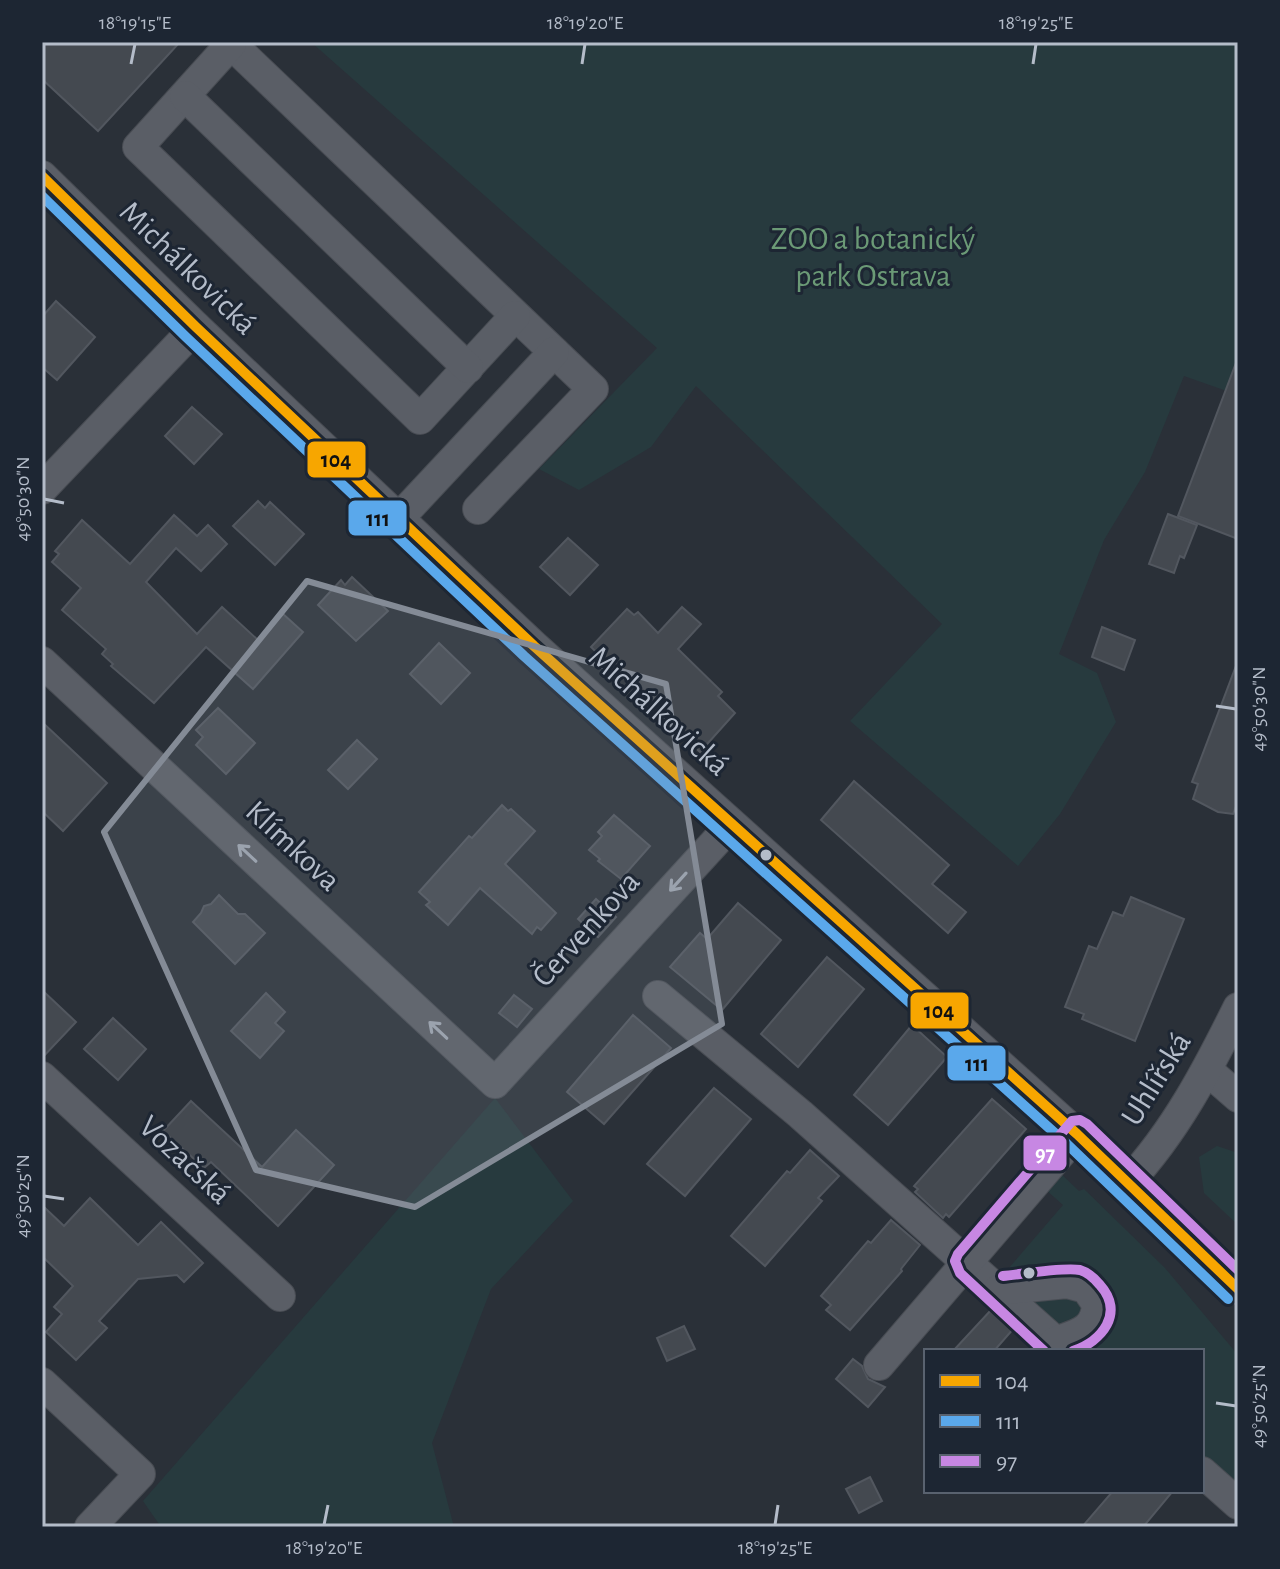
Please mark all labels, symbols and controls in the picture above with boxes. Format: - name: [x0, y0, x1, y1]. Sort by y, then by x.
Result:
- text: 18°19'15"E: [99, 13, 172, 33]
- text: 18°19'20"E: [547, 13, 624, 33]
- text: 18°19'25"E: [999, 13, 1074, 33]
- street label: Michálkovická: [113, 195, 263, 341]
- park label: ZOO a botanický park Ostrava: [771, 223, 976, 292]
- line badge: 104: [306, 440, 367, 479]
- text: 104: [321, 449, 351, 471]
- text: 49°50'30"N: [13, 456, 33, 542]
- line badge: 111: [347, 499, 408, 537]
- text: 111: [366, 508, 390, 530]
- street label: Michálkovická: [583, 640, 735, 782]
- text: 49°50'30"N: [1249, 666, 1269, 752]
- street label: Klímkova: [240, 795, 346, 897]
- one-way arrow: [238, 844, 258, 862]
- unlabelled marker: [758, 847, 774, 863]
- street label: Červenkova: [525, 864, 646, 993]
- one-way arrow: [669, 871, 687, 891]
- line badge: 104: [909, 991, 970, 1030]
- text: 104: [924, 1000, 954, 1022]
- one-way arrow: [428, 1020, 448, 1039]
- street label: Uhlířská: [1115, 1027, 1197, 1131]
- line badge: 111: [946, 1044, 1007, 1082]
- text: 111: [965, 1053, 989, 1075]
- street label: Vozačská: [133, 1110, 237, 1210]
- line badge: 97: [1022, 1134, 1068, 1172]
- text: 97: [1035, 1143, 1055, 1165]
- text: 49°50'25"N: [13, 1154, 33, 1238]
- unlabelled marker: [1021, 1265, 1037, 1281]
- legend: [924, 1349, 1204, 1493]
- text: 49°50'25"N: [1249, 1364, 1269, 1448]
- text: 104: [996, 1370, 1028, 1394]
- text: 111: [996, 1410, 1021, 1434]
- text: 97: [996, 1450, 1017, 1474]
- text: 18°19'20"E: [286, 1538, 363, 1558]
- text: 18°19'25"E: [738, 1538, 813, 1558]

